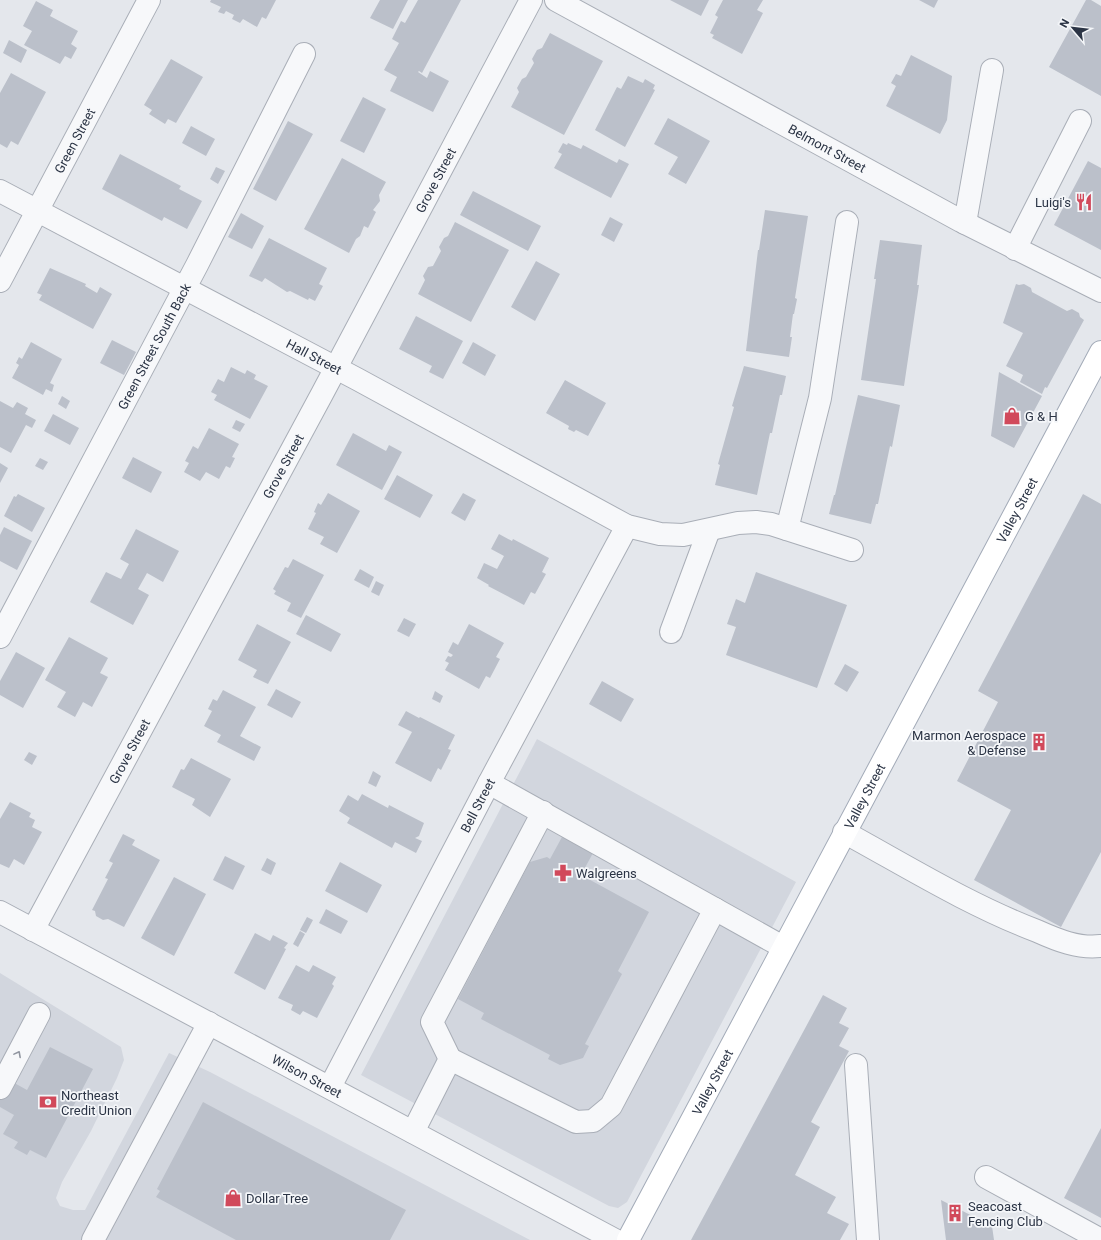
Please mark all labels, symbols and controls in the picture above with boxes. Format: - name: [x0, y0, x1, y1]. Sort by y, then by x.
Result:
- north arrow: [1053, 8, 1093, 48]
- text: N: [1057, 17, 1072, 30]
- street label: Green Street: [51, 105, 98, 176]
- street label: Belmont Street: [786, 121, 869, 175]
- street label: Grove Street: [412, 145, 459, 215]
- restaurant icon: Luigi's: [1074, 192, 1094, 212]
- place label: Luigi's: [1035, 195, 1071, 210]
- street label: Green Street South Back: [114, 280, 194, 412]
- street label: Hall Street: [284, 336, 344, 377]
- shop icon: G & H: [1002, 406, 1022, 426]
- place label: G & H: [1025, 409, 1058, 424]
- street label: Grove Street: [260, 431, 307, 501]
- street label: Valley Street: [993, 475, 1040, 545]
- street label: Grove Street: [106, 716, 153, 786]
- place label: Marmon Aerospace & Defense: [912, 728, 1026, 758]
- building icon: Marmon Aerospace & Defense: [1029, 732, 1049, 752]
- street label: Valley Street: [841, 761, 888, 831]
- street label: Bell Street: [457, 776, 498, 835]
- pharmacy icon: Walgreens: [553, 863, 573, 883]
- place label: Walgreens: [576, 866, 637, 881]
- street label: Valley Street: [689, 1047, 736, 1117]
- one-way arrow: [14, 1050, 21, 1058]
- street label: Wilson Street: [270, 1051, 344, 1100]
- place label: Northeast Credit Union: [61, 1088, 132, 1118]
- bank icon: Northeast Credit Union: [38, 1092, 58, 1112]
- shop icon: Dollar Tree: [223, 1188, 243, 1208]
- place label: Dollar Tree: [246, 1191, 308, 1206]
- place label: Seacoast Fencing Club: [968, 1199, 1043, 1229]
- building icon: Seacoast Fencing Club: [945, 1203, 965, 1223]

